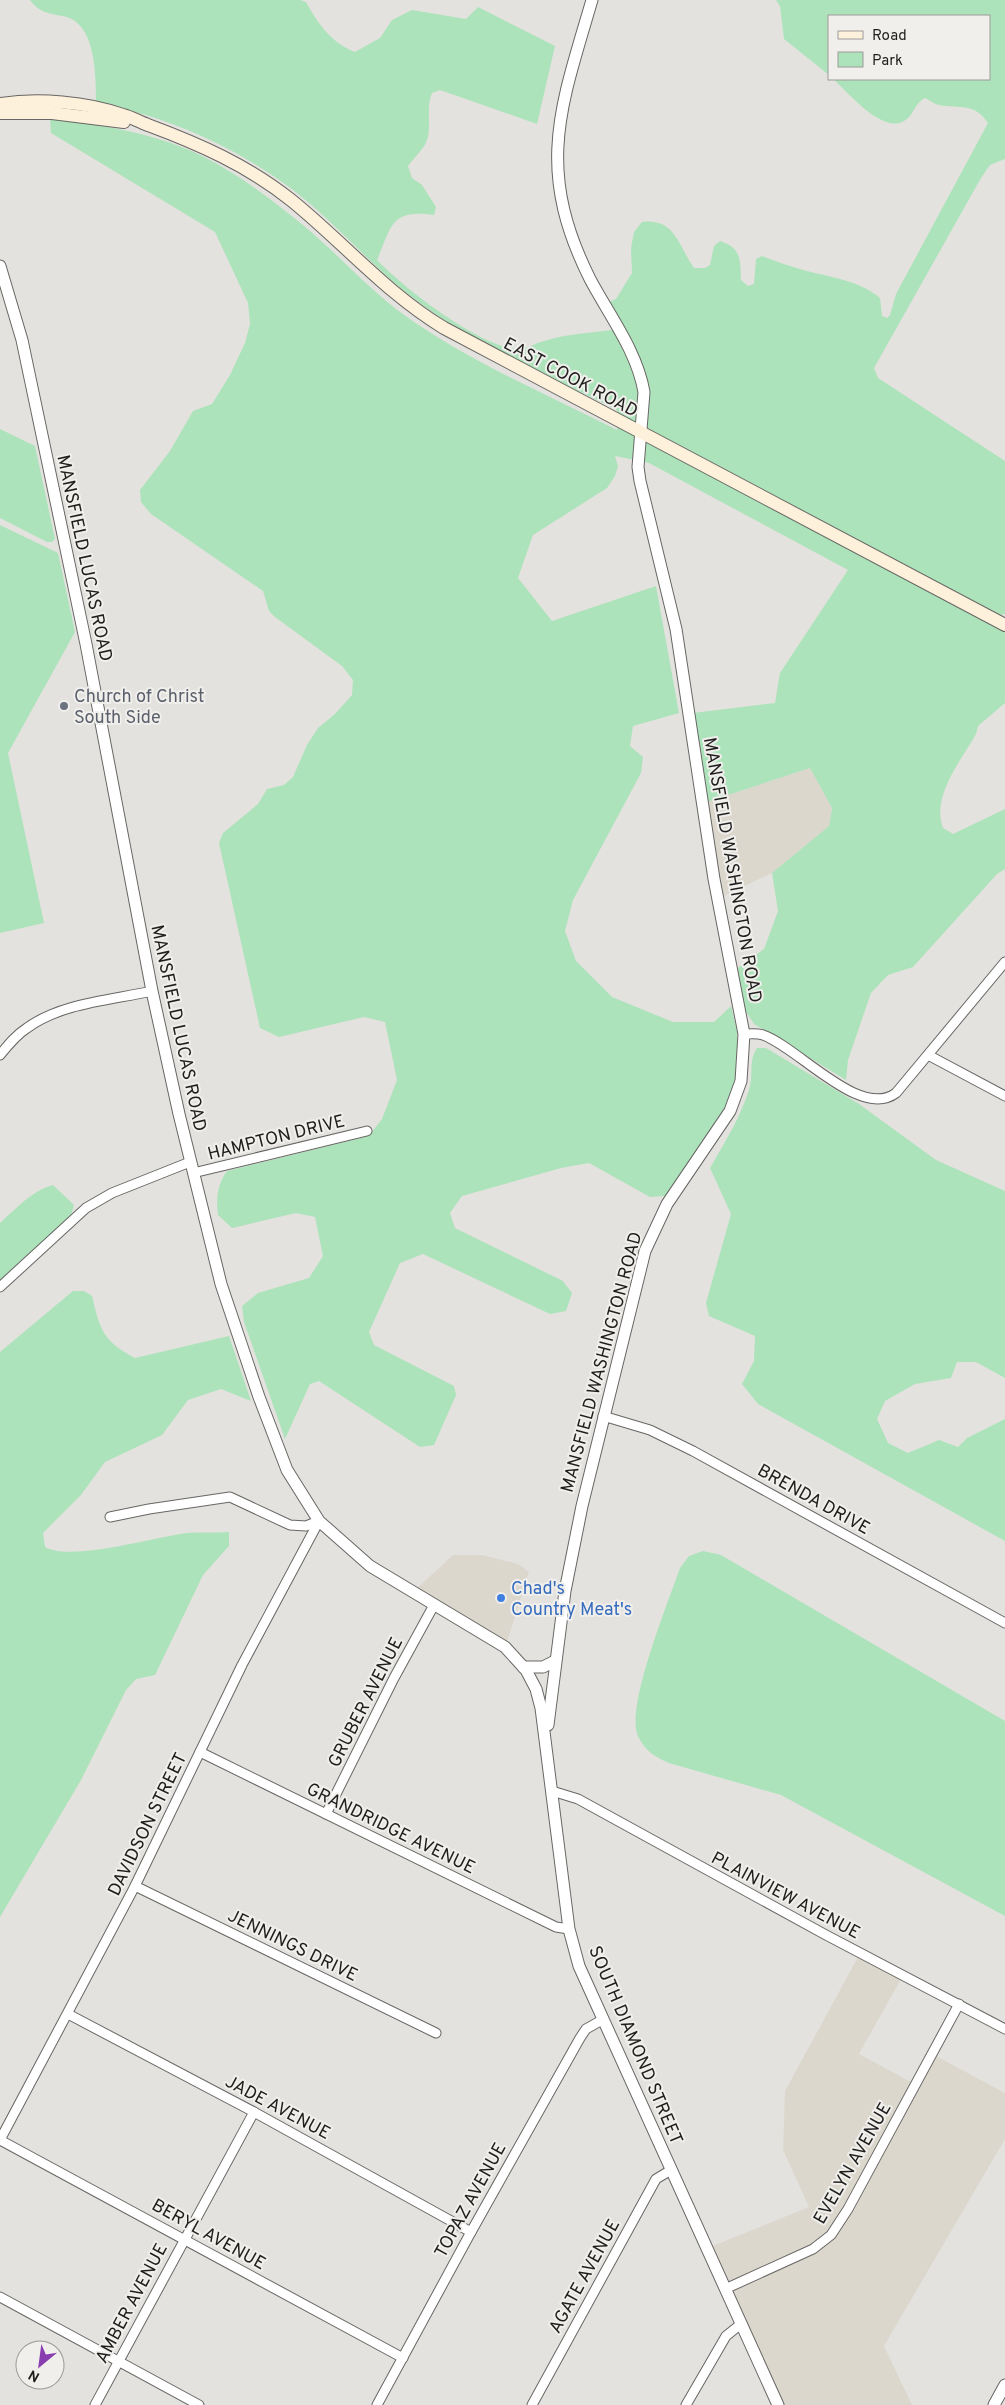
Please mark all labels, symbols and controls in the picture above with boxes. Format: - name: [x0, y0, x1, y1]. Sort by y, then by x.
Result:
- legend: [828, 15, 990, 80]
- text: Road: [872, 27, 907, 46]
- text: Park: [872, 52, 903, 71]
- street label: EAST COOK ROAD: [499, 333, 642, 424]
- street label: MANSFIELD LUCAS ROAD: [50, 453, 117, 664]
- place label: Church of Christ South Side: [74, 686, 205, 730]
- marker: Church of Christ South Side: [58, 700, 70, 712]
- street label: MANSFIELD WASHINGTON ROAD: [697, 736, 766, 1005]
- street label: MANSFIELD LUCAS ROAD: [144, 923, 211, 1134]
- street label: HAMPTON DRIVE: [205, 1110, 347, 1167]
- street label: MANSFIELD WASHINGTON ROAD: [557, 1229, 648, 1495]
- street label: BRENDA DRIVE: [753, 1460, 874, 1541]
- place label: Chad's Country Meat's: [511, 1578, 632, 1622]
- marker: Chad's Country Meat's: [495, 1592, 507, 1604]
- street label: GRUBER AVENUE: [324, 1634, 409, 1772]
- street label: DAVIDSON STREET: [104, 1749, 193, 1900]
- street label: GRANDRIDGE AVENUE: [302, 1778, 479, 1880]
- street label: PLAINVIEW AVENUE: [707, 1847, 864, 1945]
- street label: JENNINGS DRIVE: [223, 1905, 361, 1988]
- street label: SOUTH DIAMOND STREET: [582, 1943, 687, 2148]
- street label: JADE AVENUE: [221, 2071, 334, 2146]
- street label: EVELYN AVENUE: [809, 2099, 898, 2229]
- street label: TOPAZ AVENUE: [430, 2139, 512, 2262]
- street label: BERYL AVENUE: [147, 2194, 269, 2276]
- street label: AGATE AVENUE: [544, 2216, 626, 2338]
- street label: AMBER AVENUE: [91, 2240, 174, 2368]
- north arrow: [15, 2340, 65, 2390]
- text: N: [26, 2365, 43, 2385]

